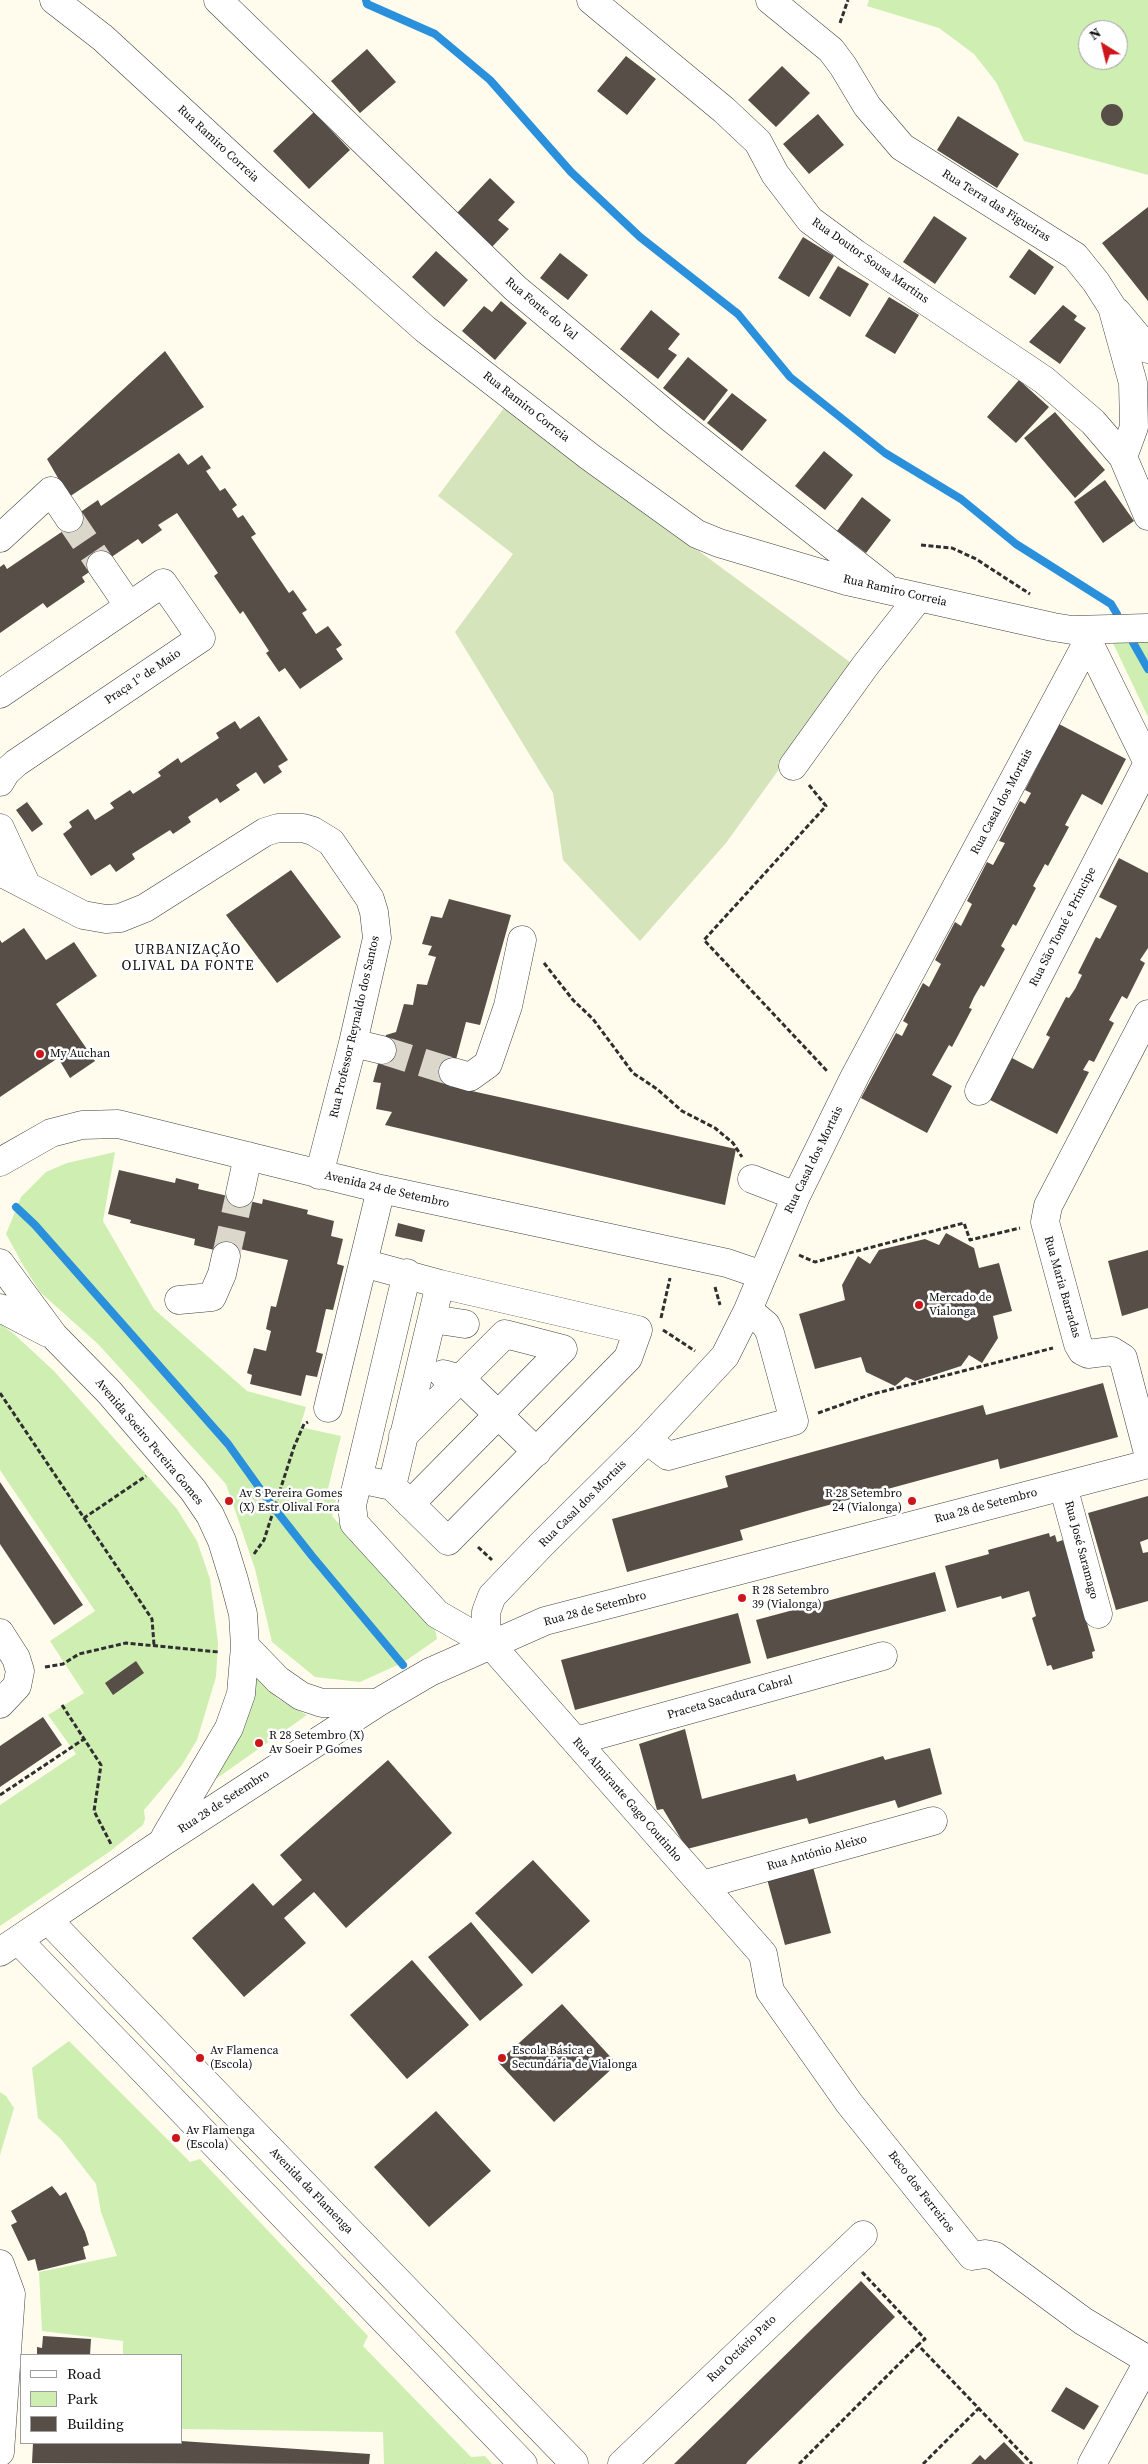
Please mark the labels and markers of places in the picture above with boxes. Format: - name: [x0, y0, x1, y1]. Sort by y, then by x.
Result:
- place label: My Auchan: [50, 1047, 110, 1061]
- marker: My Auchan: [34, 1048, 46, 1060]
- place label: Mercado de Vialonga: [929, 1291, 992, 1319]
- marker: Mercado de Vialonga: [913, 1299, 925, 1311]
- place label: Av S Pereira Gomes (X) Estr Olival Fora: [239, 1487, 342, 1515]
- place label: R 28 Setembro 24 (Vialonga): [825, 1487, 902, 1515]
- marker: Av S Pereira Gomes (X) Estr Olival Fora: [223, 1495, 235, 1507]
- marker: R 28 Setembro 24 (Vialonga): [906, 1495, 918, 1507]
- place label: R 28 Setembro 39 (Vialonga): [752, 1584, 829, 1612]
- marker: R 28 Setembro 39 (Vialonga): [736, 1592, 748, 1604]
- place label: R 28 Setembro (X) Av Soeir P Gomes: [269, 1729, 365, 1757]
- marker: R 28 Setembro (X) Av Soeir P Gomes: [253, 1737, 265, 1749]
- place label: Av Flamenca (Escola): [210, 2044, 279, 2072]
- place label: Escola Básica e Secundária de Vialonga: [512, 2044, 637, 2072]
- marker: Av Flamenca (Escola): [194, 2052, 206, 2064]
- marker: Escola Básica e Secundária de Vialonga: [496, 2052, 508, 2064]
- place label: Av Flamenga (Escola): [186, 2124, 255, 2152]
- marker: Av Flamenga (Escola): [170, 2132, 182, 2144]

